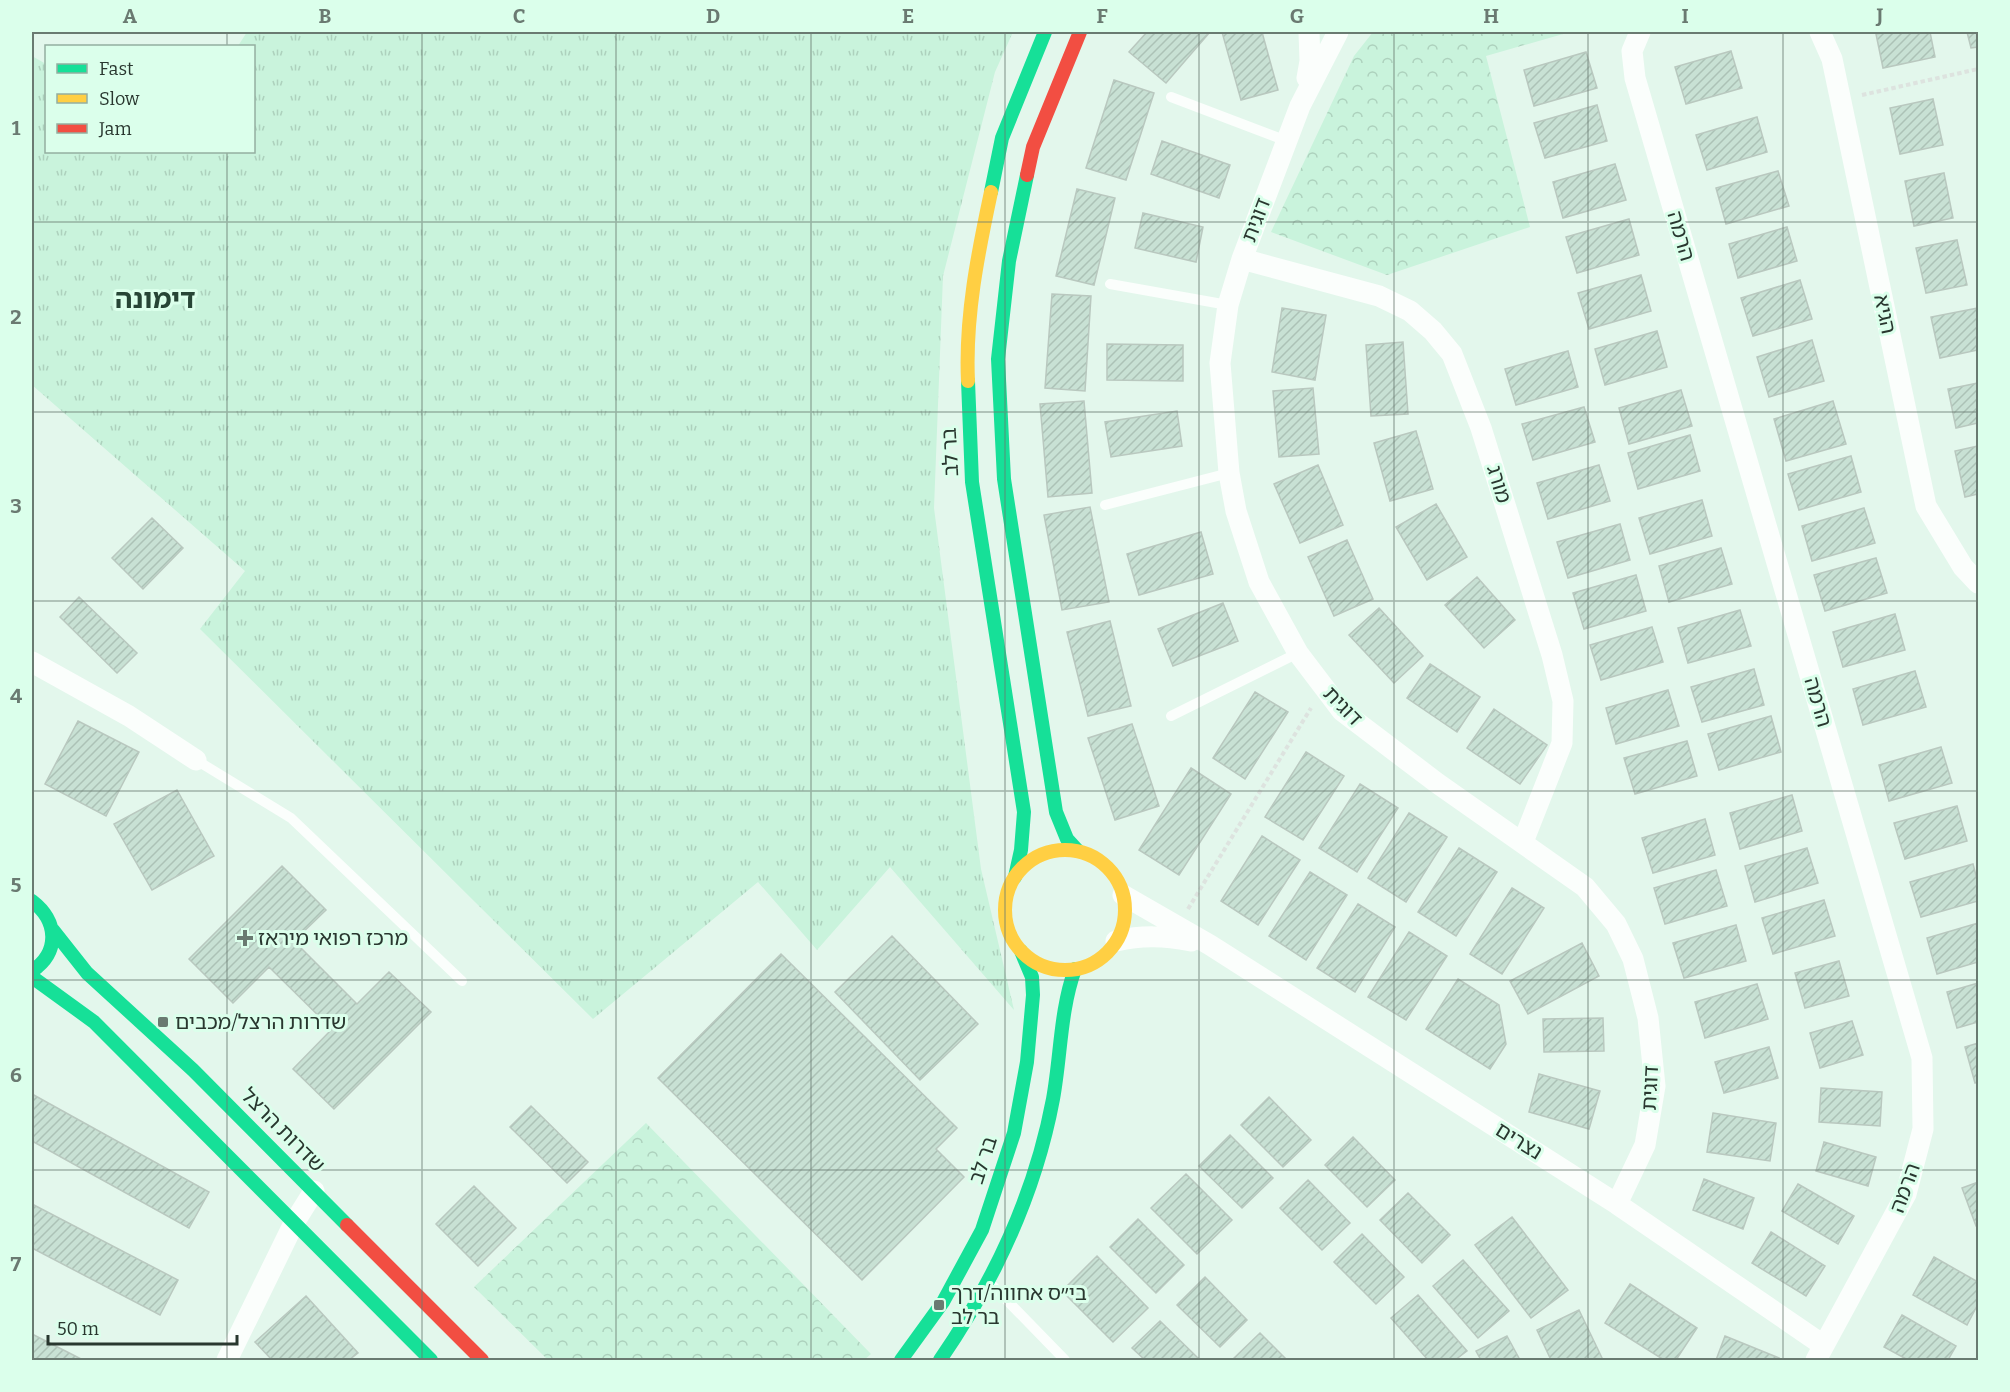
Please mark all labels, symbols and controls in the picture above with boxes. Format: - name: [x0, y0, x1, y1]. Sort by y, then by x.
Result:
- text: A: [123, 4, 138, 28]
- text: B: [319, 4, 332, 28]
- text: C: [513, 4, 525, 28]
- text: D: [706, 4, 720, 28]
- text: E: [902, 4, 914, 28]
- text: F: [1096, 4, 1108, 28]
- text: G: [1290, 4, 1304, 28]
- text: H: [1483, 4, 1499, 28]
- text: I: [1681, 4, 1689, 28]
- text: J: [1876, 4, 1884, 28]
- legend: [45, 45, 255, 153]
- text: Fast: [99, 58, 134, 80]
- text: Slow: [99, 88, 140, 110]
- text: 1: [12, 116, 21, 140]
- text: Jam: [98, 118, 132, 140]
- street label: דוגית: [1236, 194, 1276, 246]
- street label: הרמה: [1661, 208, 1701, 264]
- district label: דימונה: [115, 283, 195, 315]
- street label: הגיא: [1868, 292, 1902, 336]
- text: 2: [10, 305, 22, 329]
- street label: בר לב: [936, 427, 964, 477]
- street label: מורג: [1481, 462, 1517, 506]
- text: 3: [10, 494, 22, 518]
- street label: הרמה: [1798, 674, 1838, 730]
- street label: דוגית: [1318, 681, 1368, 731]
- text: 4: [10, 684, 22, 708]
- text: 5: [11, 873, 22, 897]
- place label: מרכז רפואי מיראז: [258, 925, 408, 951]
- marker: מרכז רפואי מיראז: [236, 929, 254, 947]
- place label: שדרות הרצל/מכבים: [175, 1009, 346, 1035]
- marker: שדרות הרצל/מכבים: [156, 1015, 170, 1029]
- text: 6: [10, 1063, 22, 1087]
- street label: דוגית: [1636, 1065, 1664, 1111]
- street label: שדרות הרצל: [235, 1082, 331, 1178]
- street label: נצרים: [1491, 1117, 1547, 1165]
- street label: בר לב: [963, 1133, 1003, 1187]
- street label: הרמה: [1884, 1160, 1926, 1216]
- text: 7: [11, 1252, 22, 1276]
- place label: בי״ס אחווה/דרך בר לב: [951, 1280, 1087, 1330]
- marker: בי״ס אחווה/דרך בר לב: [932, 1298, 946, 1312]
- scale bar: [48, 1308, 237, 1346]
- text: 50 m: [57, 1318, 99, 1340]

